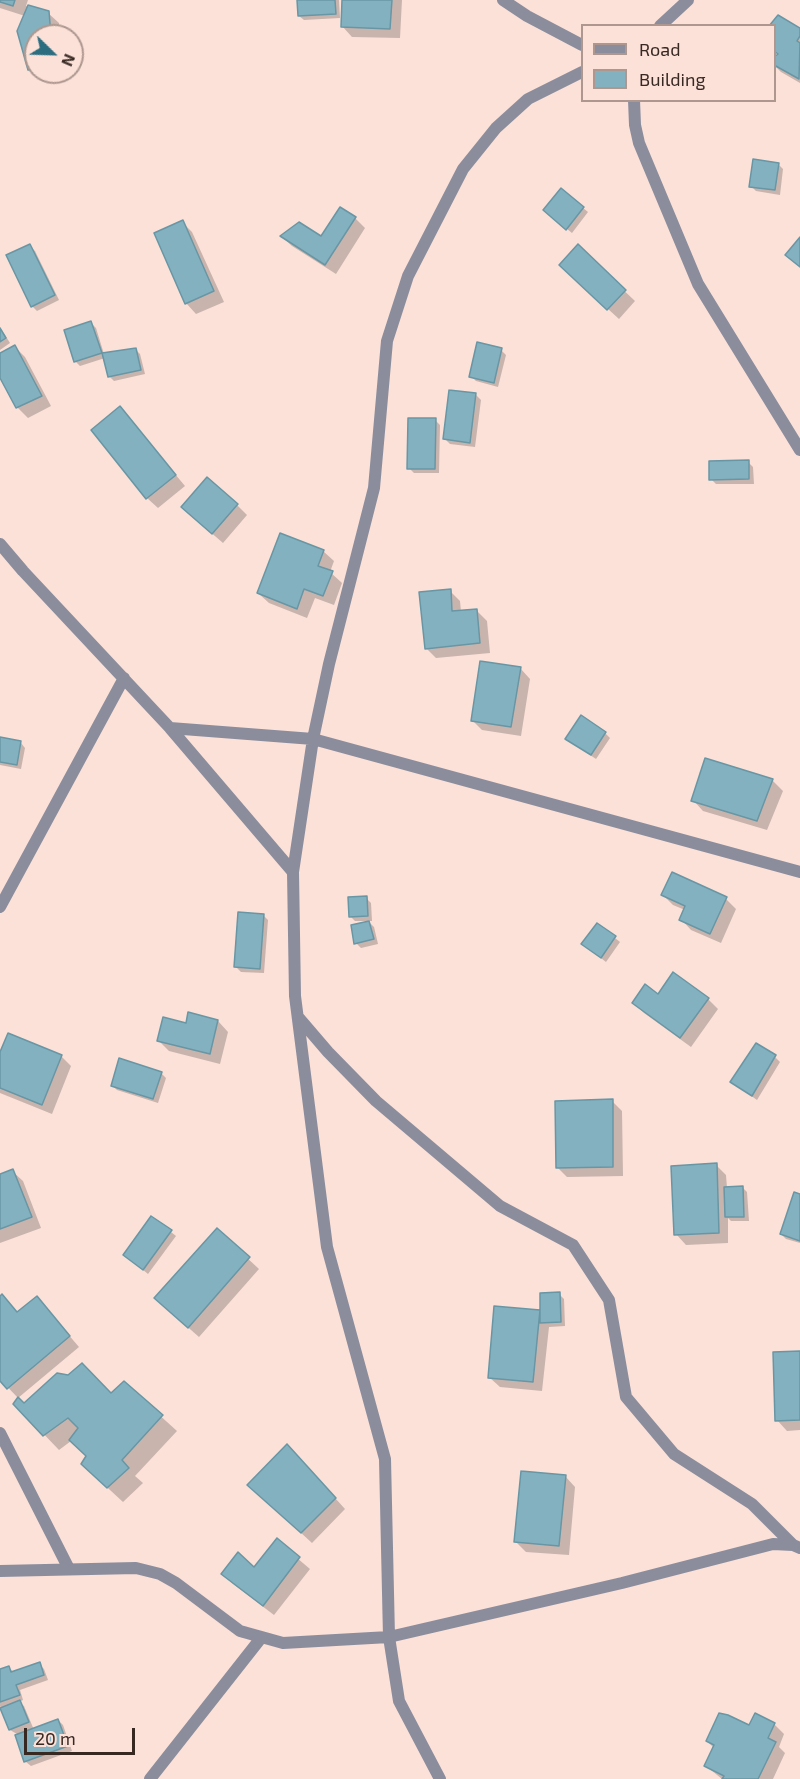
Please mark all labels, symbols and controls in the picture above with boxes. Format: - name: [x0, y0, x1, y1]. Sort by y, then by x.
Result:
- north arrow: [24, 24, 84, 84]
- legend: [581, 24, 776, 102]
- text: Road: [639, 38, 680, 60]
- text: N: [58, 51, 80, 69]
- text: Building: [639, 68, 706, 90]
- scale bar: [27, 1716, 138, 1754]
- text: 20 m: [35, 1727, 76, 1749]

